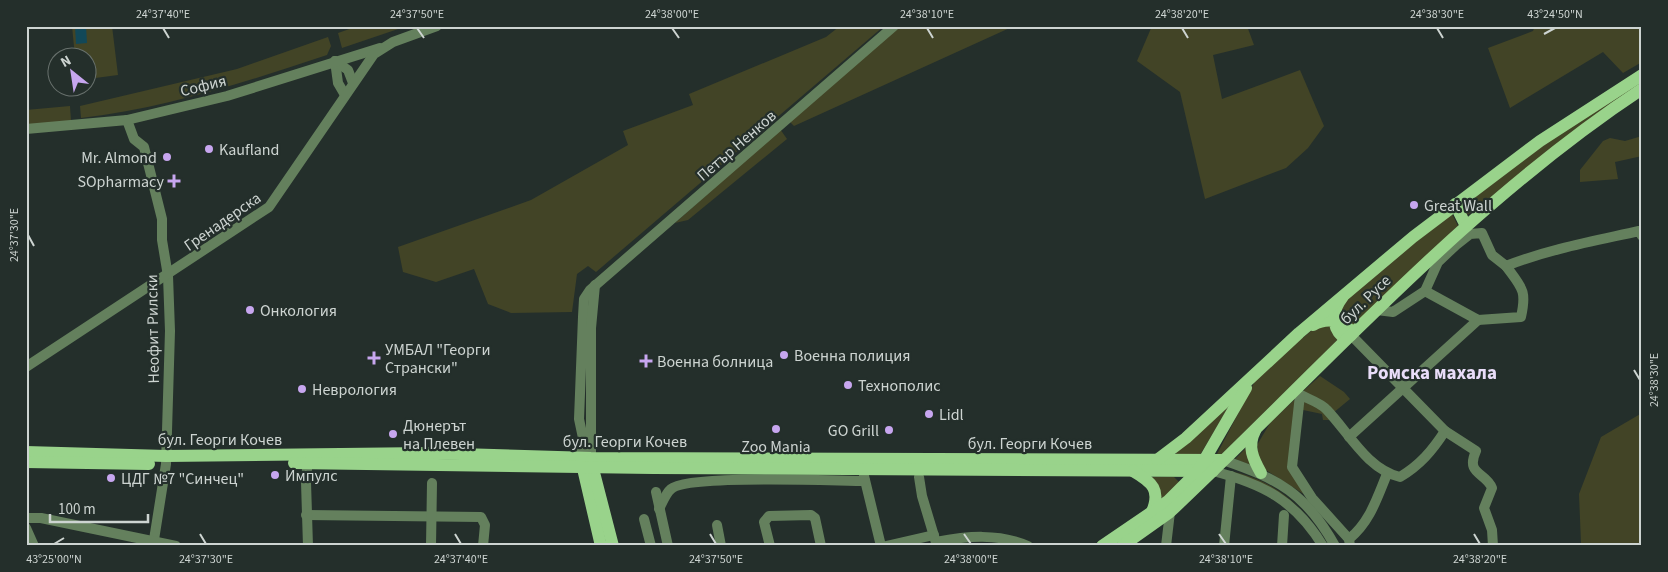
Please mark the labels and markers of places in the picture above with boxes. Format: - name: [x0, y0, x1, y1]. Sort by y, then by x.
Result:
- place label: Kaufland: [219, 139, 279, 161]
- marker: Kaufland: [203, 143, 215, 155]
- place label: Mr. Almond: [81, 147, 157, 169]
- marker: Mr. Almond: [161, 151, 173, 163]
- place label: SOpharmacy: [77, 171, 165, 193]
- marker: SOpharmacy: [168, 175, 180, 187]
- place label: Great Wall: [1424, 195, 1492, 217]
- marker: Great Wall: [1408, 199, 1420, 211]
- place label: Онкология: [260, 300, 337, 322]
- marker: Онкология: [244, 304, 256, 316]
- place label: УМБАЛ "Георги Странски": [385, 339, 490, 379]
- place label: Военна полиция: [794, 345, 911, 367]
- marker: Военна полиция: [778, 349, 790, 361]
- marker: УМБАЛ "Георги Странски": [367, 351, 381, 365]
- place label: Военна болница: [657, 351, 773, 373]
- marker: Военна болница: [639, 354, 653, 368]
- place label: Технополис: [858, 375, 941, 397]
- place label: Неврология: [312, 379, 397, 401]
- marker: Технополис: [842, 379, 854, 391]
- marker: Неврология: [296, 383, 308, 395]
- place label: Lidl: [939, 404, 964, 426]
- marker: Lidl: [923, 408, 935, 420]
- place label: Дюнерът на Плевен: [403, 415, 475, 455]
- place label: GO Grill: [828, 420, 879, 442]
- marker: Zoo Mania: [770, 423, 782, 435]
- marker: GO Grill: [883, 424, 895, 436]
- marker: Дюнерът на Плевен: [387, 428, 399, 440]
- place label: Zoo Mania: [741, 436, 811, 458]
- place label: Импулс: [285, 465, 338, 487]
- place label: ЦДГ №7 "Синчец": [121, 468, 244, 490]
- marker: Импулс: [269, 469, 281, 481]
- marker: ЦДГ №7 "Синчец": [105, 472, 117, 484]

